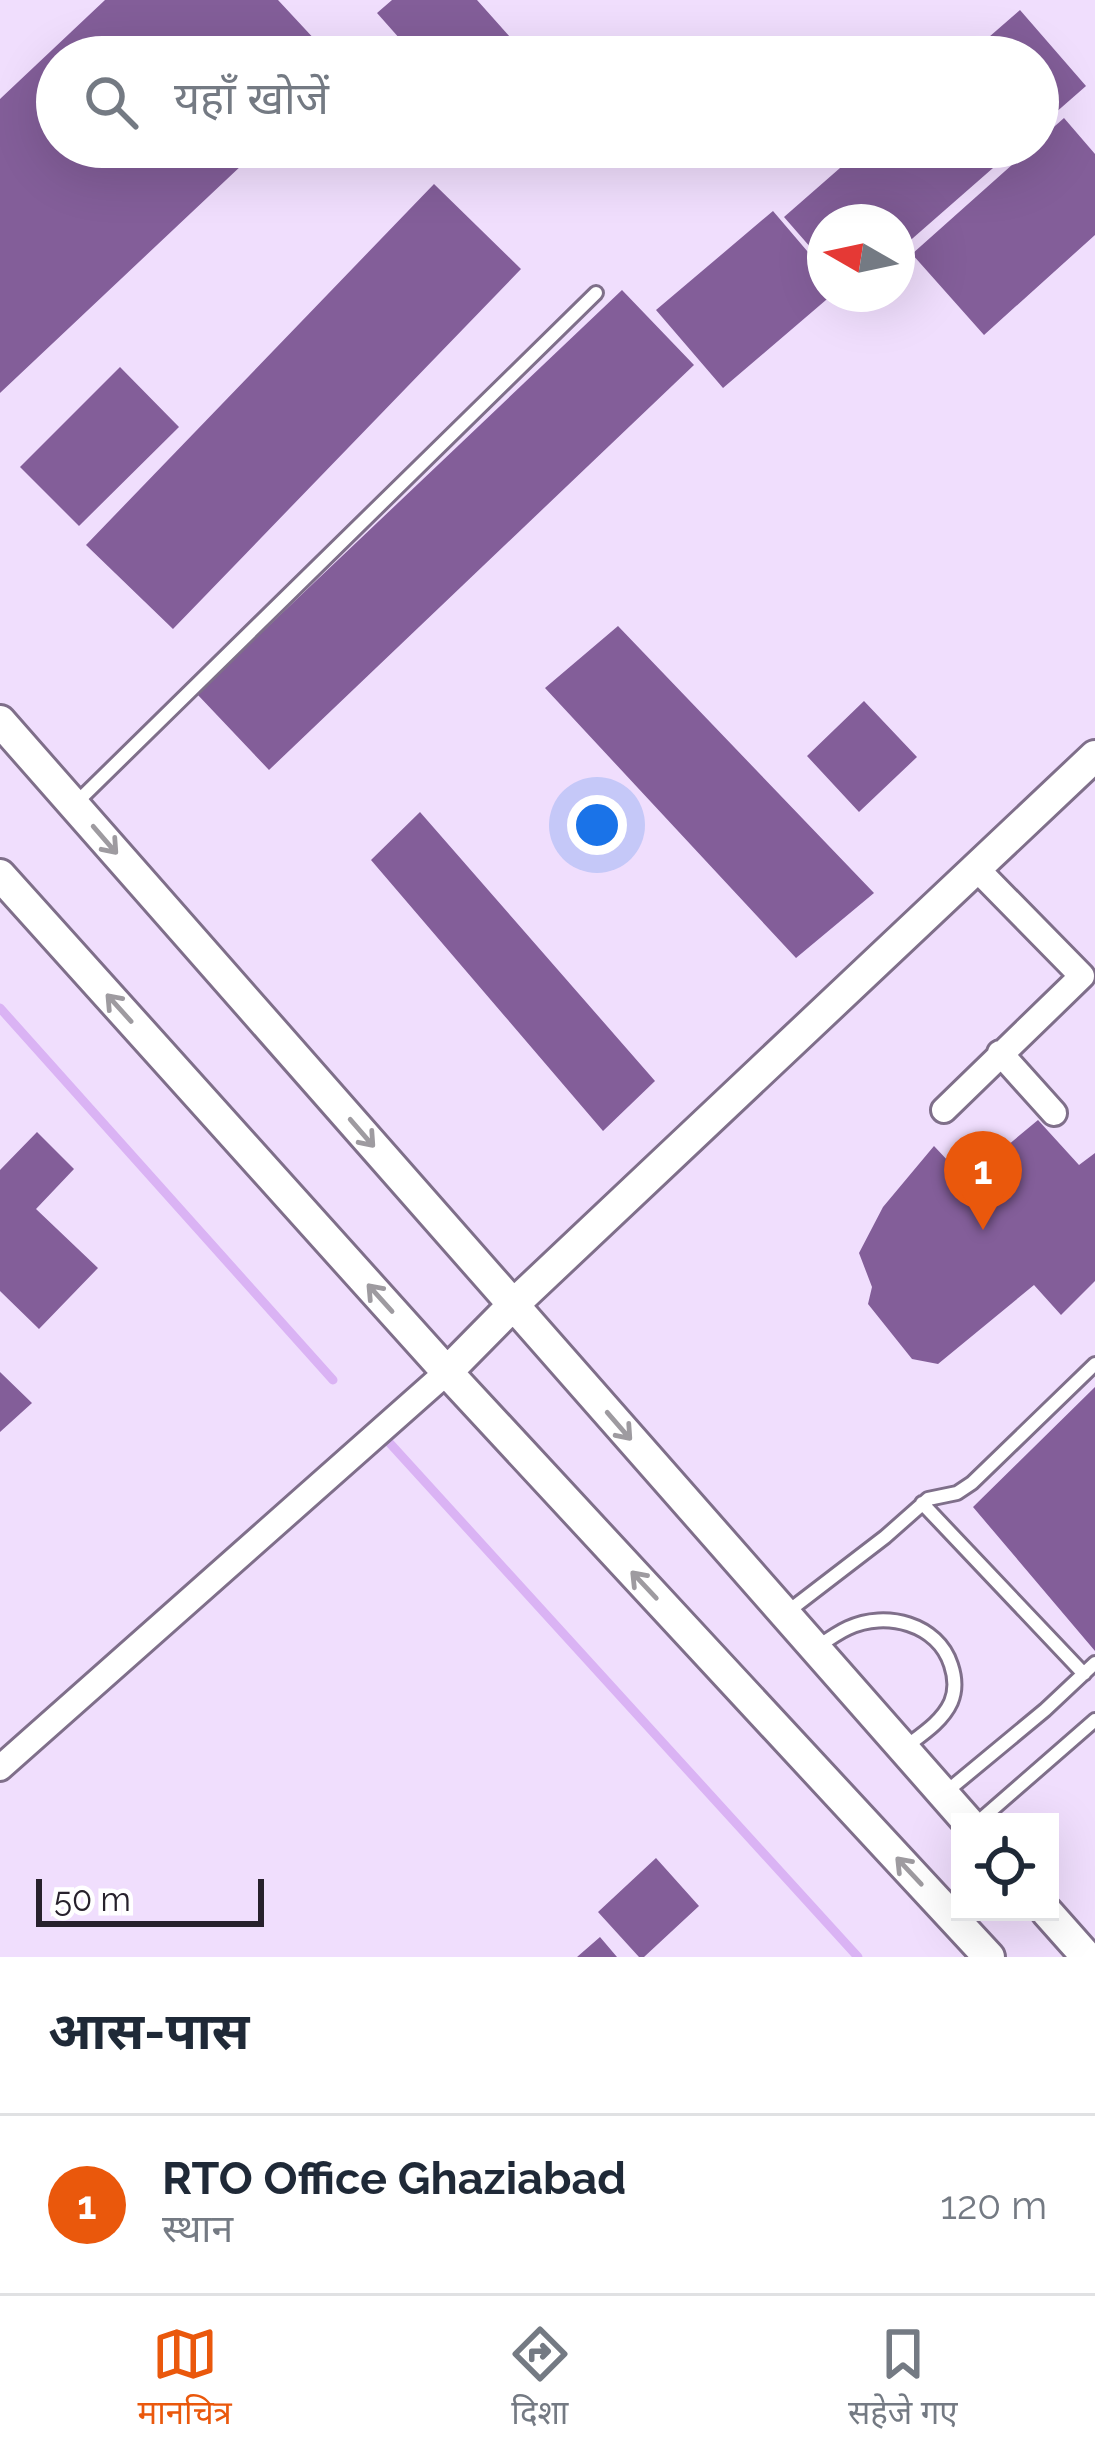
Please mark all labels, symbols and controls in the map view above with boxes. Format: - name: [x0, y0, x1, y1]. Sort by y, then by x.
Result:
- search box: [36, 36, 1059, 168]
- icon: search: [78, 69, 144, 135]
- text: यहाँ खोजें: [174, 72, 329, 125]
- north arrow: [807, 204, 915, 312]
- your location: [567, 795, 627, 855]
- one-way arrow: [91, 824, 118, 855]
- one-way arrow: [106, 993, 134, 1023]
- one-way arrow: [348, 1118, 375, 1148]
- pin: 1: [944, 1131, 1022, 1230]
- one-way arrow: [367, 1283, 394, 1313]
- one-way arrow: [605, 1411, 632, 1441]
- one-way arrow: [630, 1571, 659, 1601]
- map controls: [951, 1813, 1059, 1921]
- button: locate: [951, 1813, 1059, 1921]
- one-way arrow: [896, 1857, 923, 1887]
- scale bar: [36, 1873, 264, 1926]
- text: 50 m: [54, 1880, 131, 1919]
- text: आस-पास: [48, 2001, 249, 2061]
- text: RTO Office Ghaziabad: [162, 2152, 626, 2205]
- text: 1: [77, 2182, 97, 2228]
- text: 120 m: [940, 2182, 1047, 2228]
- text: स्थान: [162, 2205, 233, 2251]
- tab: मानचित्र: [138, 2321, 232, 2437]
- tab: दिशा: [507, 2321, 573, 2437]
- tab: सहेजे गए: [848, 2321, 957, 2437]

